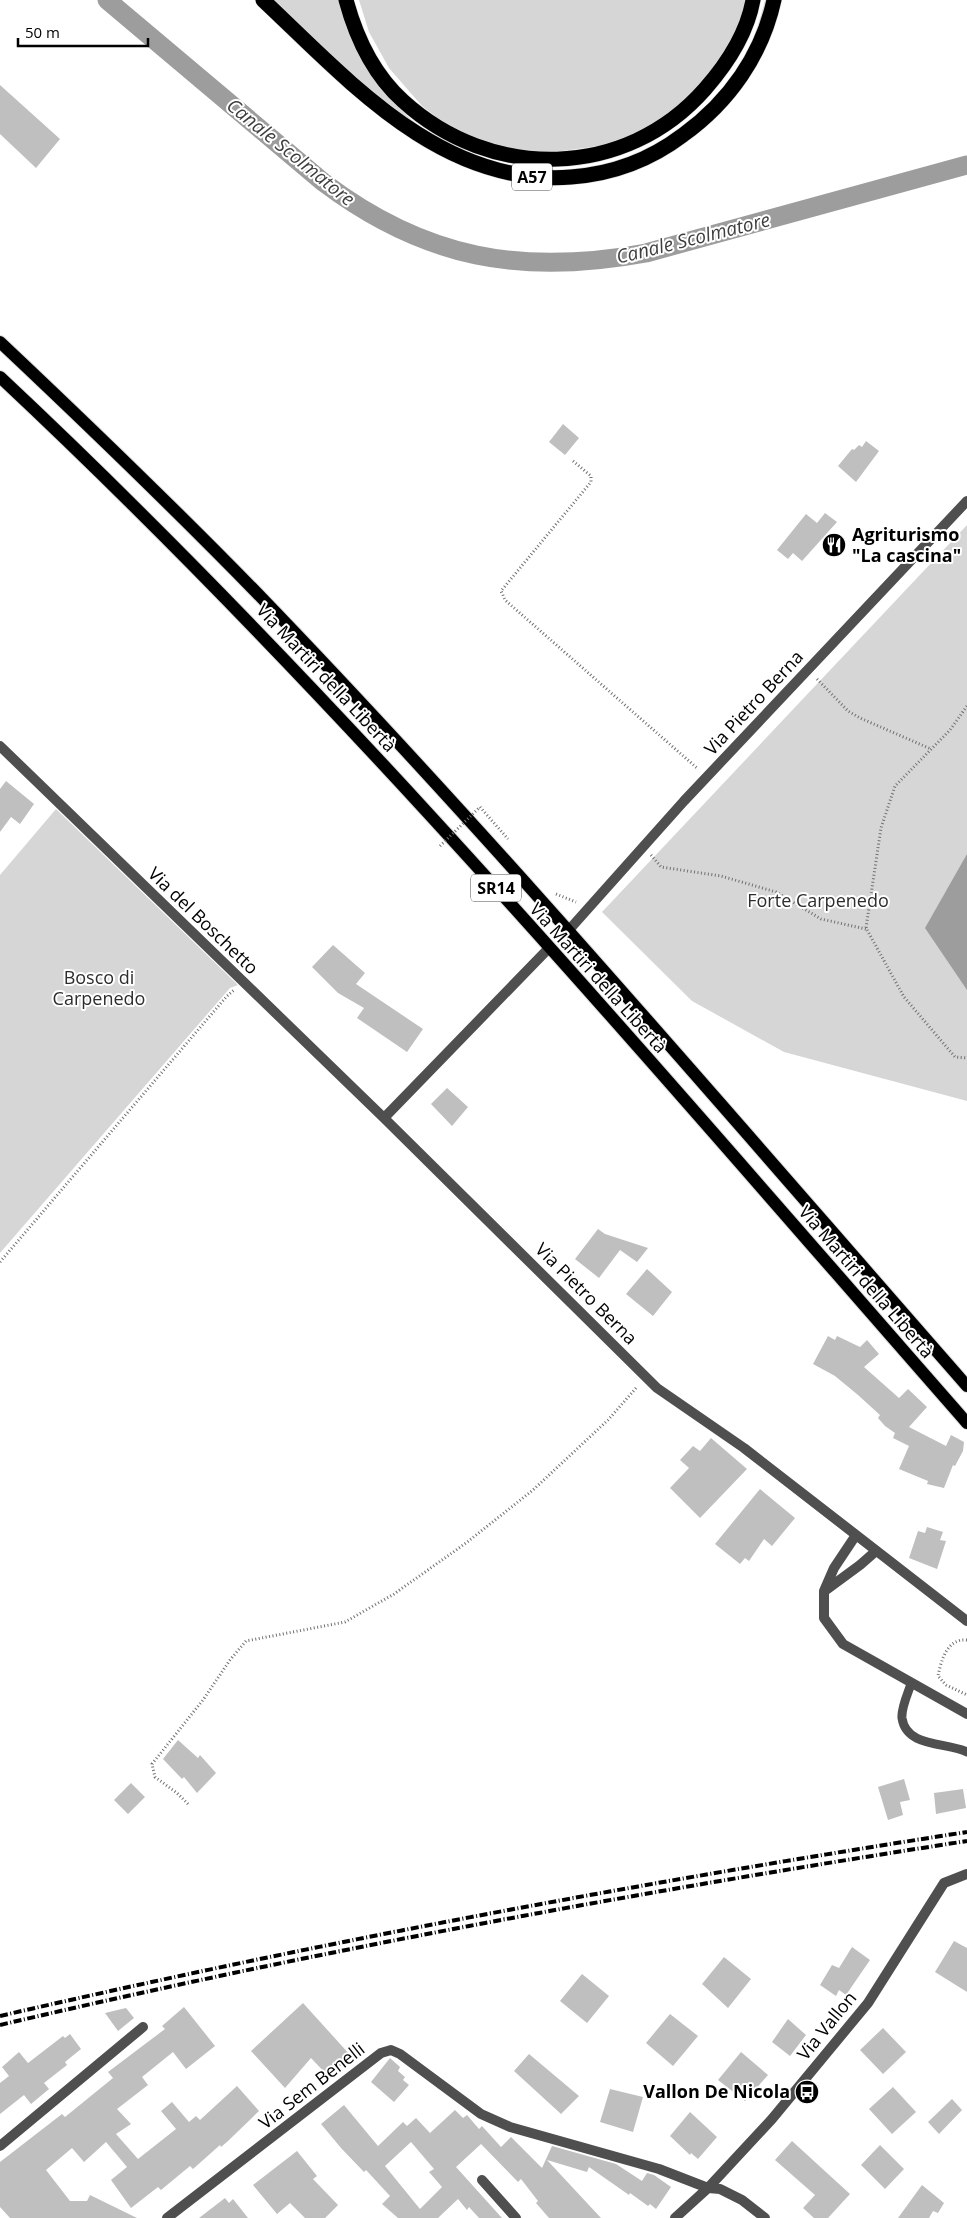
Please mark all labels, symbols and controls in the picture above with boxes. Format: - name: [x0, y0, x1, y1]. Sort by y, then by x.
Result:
- scale bar: [18, 15, 148, 47]
- text: 50 m: [25, 22, 60, 42]
- water label: Canale Scolmatore: [222, 92, 360, 212]
- road number: A57: [512, 163, 552, 190]
- water label: Canale Scolmatore: [613, 206, 773, 270]
- place label: Agriturismo "La cascina": [852, 522, 961, 567]
- restaurant icon: Agriturismo "La cascina": [821, 532, 847, 558]
- street label: Via Martiri della Libertà: [252, 598, 402, 757]
- street label: Via Pietro Berna: [699, 645, 808, 760]
- street label: Via del Boschetto: [143, 861, 264, 979]
- road number: SR14: [471, 874, 521, 901]
- park label: Forte Carpenedo: [747, 888, 889, 912]
- street label: Via Martiri della Libertà: [525, 897, 673, 1058]
- park label: Bosco di Carpenedo: [53, 965, 145, 1010]
- street label: Via Martiri della Libertà: [794, 1200, 940, 1363]
- street label: Via Pietro Berna: [531, 1237, 643, 1349]
- street label: Via Vallon: [791, 1986, 861, 2065]
- street label: Via Sem Benelli: [254, 2036, 369, 2134]
- place label: Vallon De Nicola: [643, 2079, 790, 2103]
- bus stop icon: Vallon De Nicola: [794, 2079, 820, 2105]

